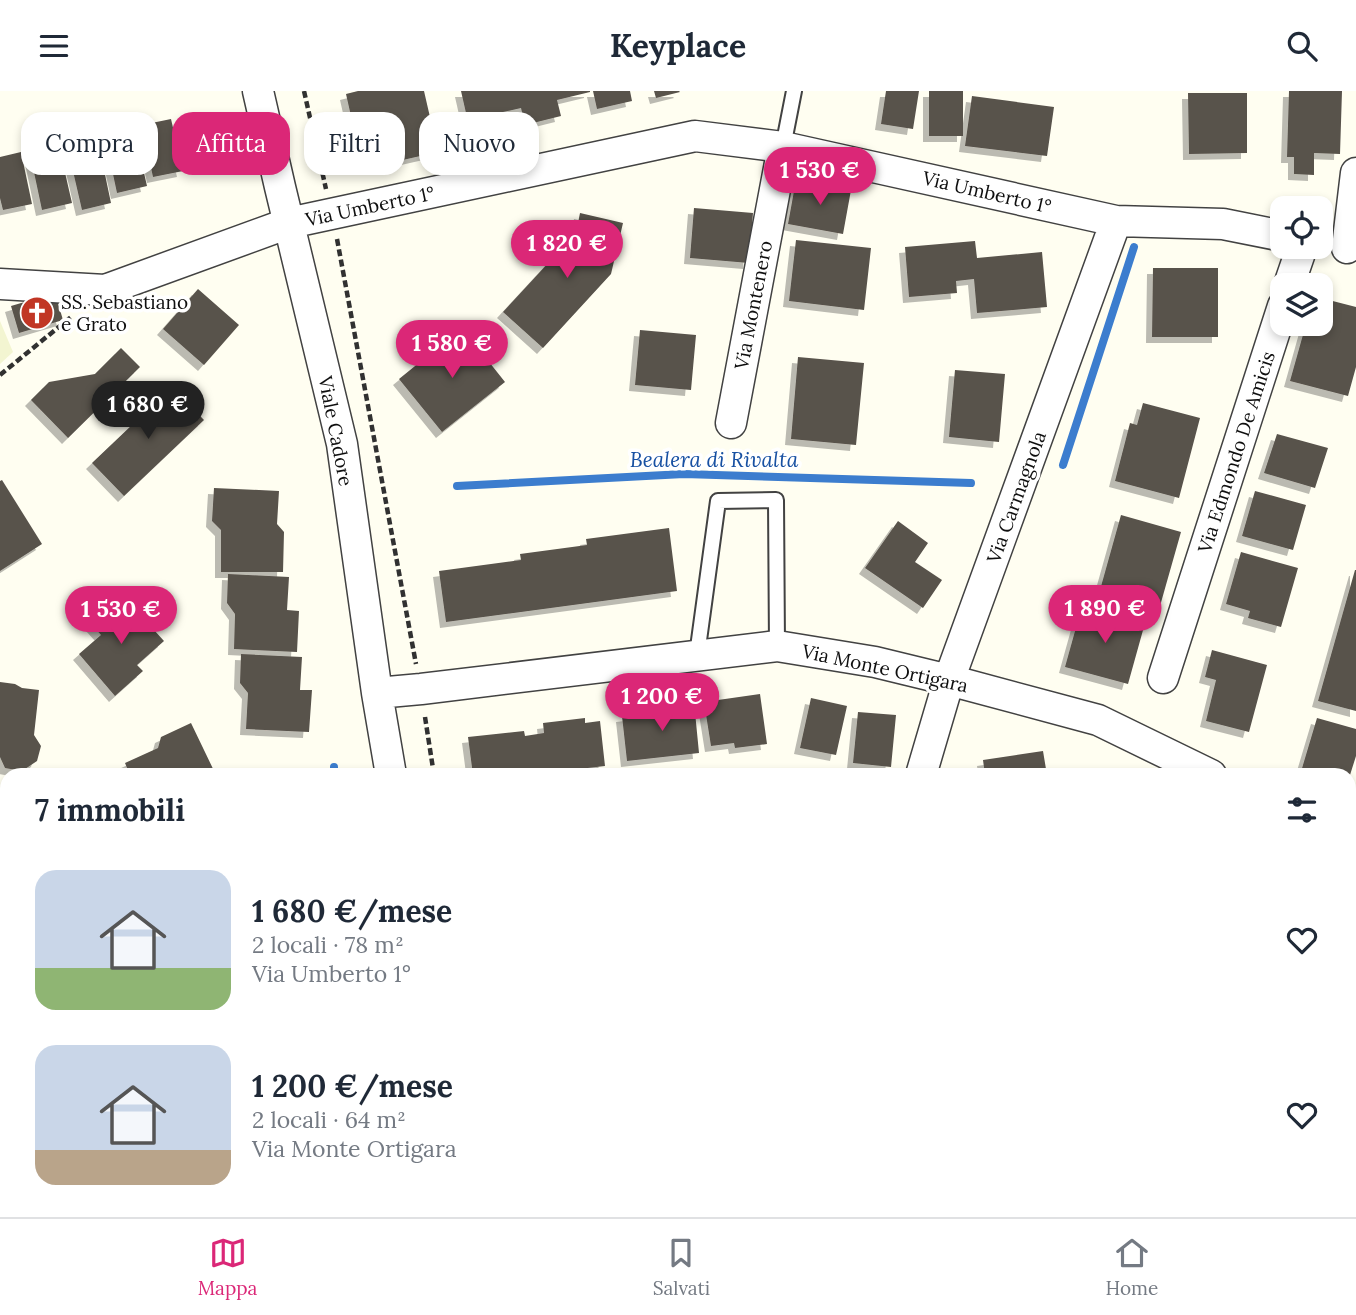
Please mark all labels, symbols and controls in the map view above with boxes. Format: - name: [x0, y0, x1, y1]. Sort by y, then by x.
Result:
- text: Keyplace: [610, 25, 746, 66]
- icon: menu: [35, 27, 73, 65]
- icon: search: [1283, 27, 1321, 65]
- chip: Compra: [21, 112, 158, 175]
- chip: Affitta: [172, 112, 290, 175]
- chip: Filtri: [304, 112, 405, 175]
- chip: Nuovo: [419, 112, 539, 175]
- pin: 1 530 €: [755, 148, 885, 207]
- text: 1 530 €: [780, 155, 860, 184]
- street label: Via Umberto 1°: [919, 165, 1054, 218]
- street label: Via Umberto 1°: [302, 181, 437, 232]
- map controls: [1270, 196, 1333, 336]
- button: locate: [1270, 196, 1333, 259]
- pin: 1 820 €: [502, 221, 632, 280]
- text: 1 820 €: [527, 228, 607, 257]
- street label: Via Montenero: [729, 239, 777, 372]
- button: layers: [1270, 273, 1333, 336]
- place label: SS. Sebastiano e Grato: [61, 290, 188, 336]
- church icon: SS. Sebastiano e Grato: [18, 294, 56, 332]
- pin: 1 580 €: [387, 321, 517, 380]
- text: 1 580 €: [412, 328, 492, 357]
- street label: Via Edmondo De Amicis: [1192, 348, 1280, 557]
- street label: Viale Cadore: [313, 373, 358, 488]
- pin: 1 680 €: [83, 381, 213, 441]
- text: 1 680 €: [107, 389, 189, 418]
- street label: Via Carmagnola: [981, 428, 1051, 567]
- water label: Bealera di Rivalta: [630, 446, 799, 473]
- pin: 1 890 €: [1040, 585, 1170, 645]
- pin: 1 530 €: [56, 587, 186, 646]
- text: 1 890 €: [1064, 593, 1146, 622]
- text: 1 530 €: [81, 594, 161, 623]
- street label: Via Monte Ortigara: [799, 638, 970, 697]
- pin: 1 200 €: [597, 673, 727, 733]
- text: 1 200 €: [621, 681, 703, 710]
- text: 7 immobili: [35, 791, 185, 829]
- icon: filters: [1283, 791, 1321, 829]
- text: 1 680 €/mese: [252, 892, 452, 930]
- icon: home: [91, 898, 175, 982]
- icon: heart: [1283, 921, 1321, 959]
- text: 2 locali · 78 m²: [252, 930, 404, 959]
- text: Via Umberto 1°: [252, 959, 411, 988]
- text: 1 200 €/mese: [252, 1067, 453, 1105]
- icon: home: [91, 1073, 175, 1157]
- icon: heart: [1283, 1096, 1321, 1134]
- text: 2 locali · 64 m²: [252, 1105, 406, 1134]
- text: Via Monte Ortigara: [252, 1134, 457, 1163]
- tab: Mappa: [198, 1234, 257, 1300]
- tab: Salvati: [653, 1234, 710, 1300]
- tab: Home: [1106, 1234, 1158, 1300]

